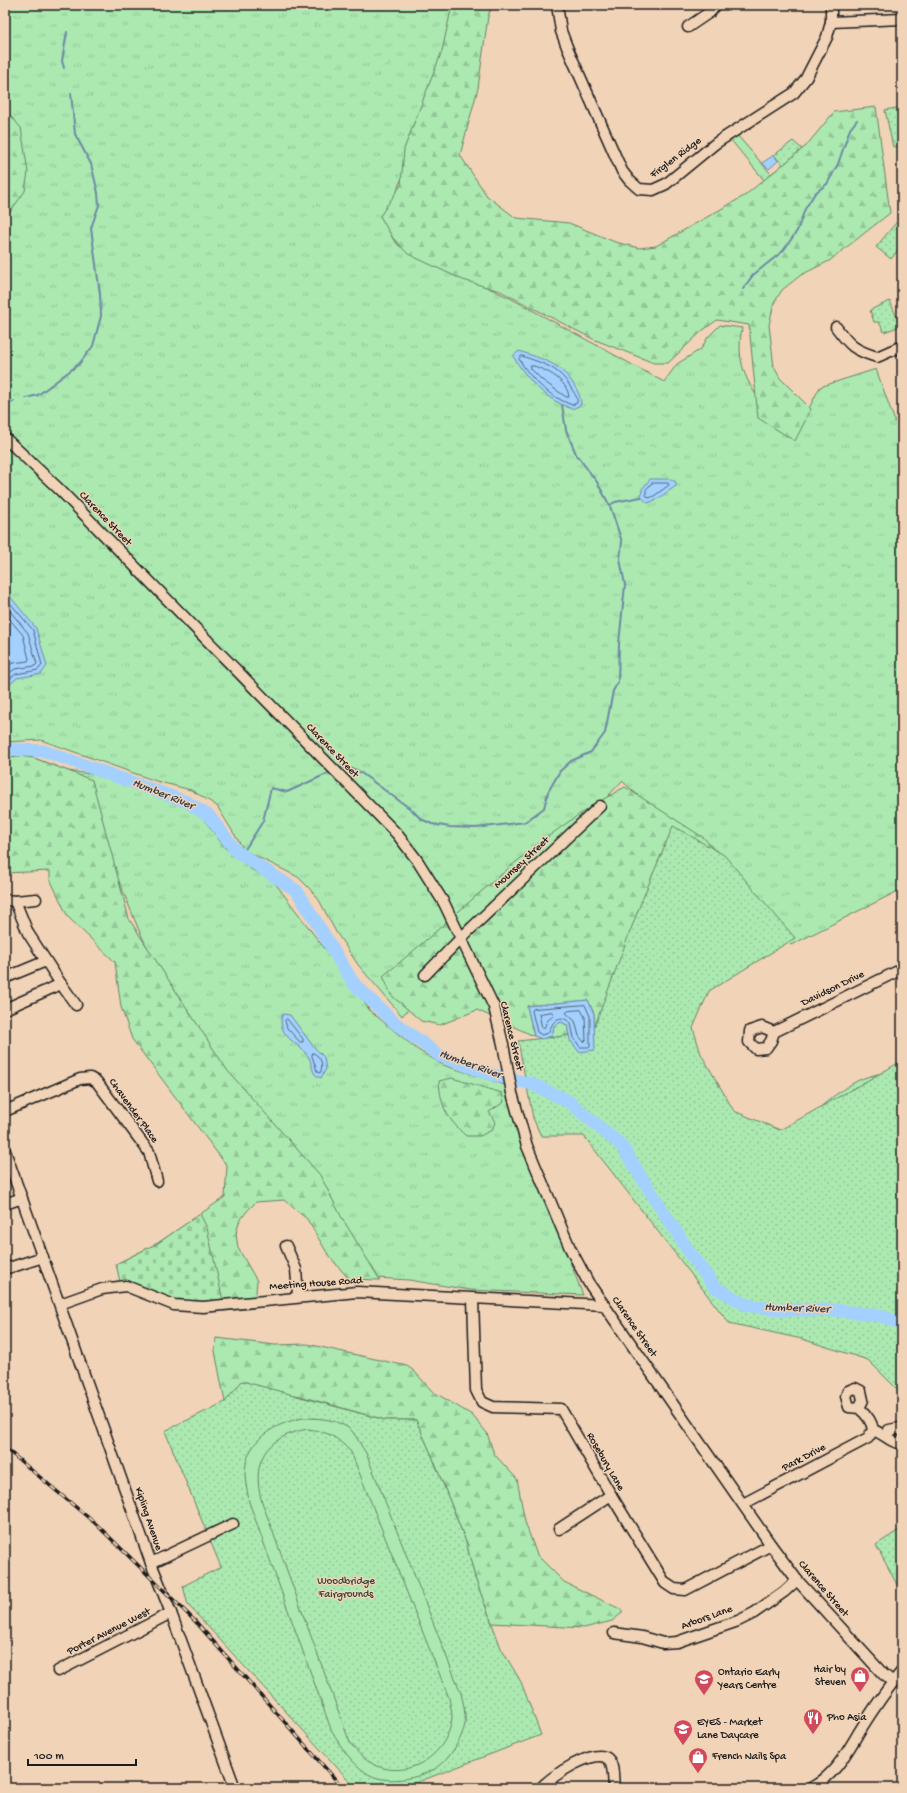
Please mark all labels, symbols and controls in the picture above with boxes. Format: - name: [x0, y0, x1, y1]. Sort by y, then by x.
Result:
- street label: Firglen Ridge: [647, 135, 704, 182]
- street label: Clarence Street: [76, 489, 135, 550]
- street label: Clarence Street: [303, 721, 362, 782]
- water label: Humber River: [130, 776, 198, 815]
- street label: Mounsey Street: [492, 833, 553, 892]
- street label: Davidson Drive: [799, 968, 867, 1010]
- street label: Clarence Street: [497, 1000, 526, 1073]
- water label: Humber River: [437, 1047, 506, 1084]
- street label: Chavender Place: [106, 1077, 160, 1146]
- street label: Meeting House Road: [269, 1275, 365, 1293]
- street label: Clarence Street: [609, 1295, 660, 1361]
- water label: Humber River: [764, 1301, 833, 1317]
- street label: Rosebury Lane: [584, 1431, 627, 1493]
- street label: Park Drive: [779, 1441, 828, 1475]
- street label: Kipling Avenue: [132, 1486, 164, 1552]
- street label: Clarence Street: [795, 1558, 852, 1621]
- park label: Woodbridge Fairgrounds: [317, 1576, 375, 1601]
- street label: Arbors Lane: [680, 1603, 734, 1633]
- street label: Porter Avenue West: [65, 1605, 154, 1659]
- place label: Hair by Steven: [814, 1664, 847, 1689]
- shop icon: Hair by Steven: [849, 1665, 871, 1693]
- place label: Ontario Early Years Centre: [717, 1667, 780, 1692]
- school or university icon: Ontario Early Years Centre: [693, 1668, 715, 1696]
- restaurant icon: Pho Asia: [802, 1707, 824, 1735]
- place label: Pho Asia: [826, 1712, 867, 1724]
- place label: EYES - Market Lane Daycare: [697, 1717, 764, 1742]
- school or university icon: EYES - Market Lane Daycare: [672, 1718, 694, 1746]
- scale bar: [28, 1741, 136, 1767]
- shop icon: French Nails Spa: [687, 1746, 709, 1774]
- text: 100 m: [33, 1750, 64, 1764]
- place label: French Nails Spa: [711, 1751, 787, 1763]

